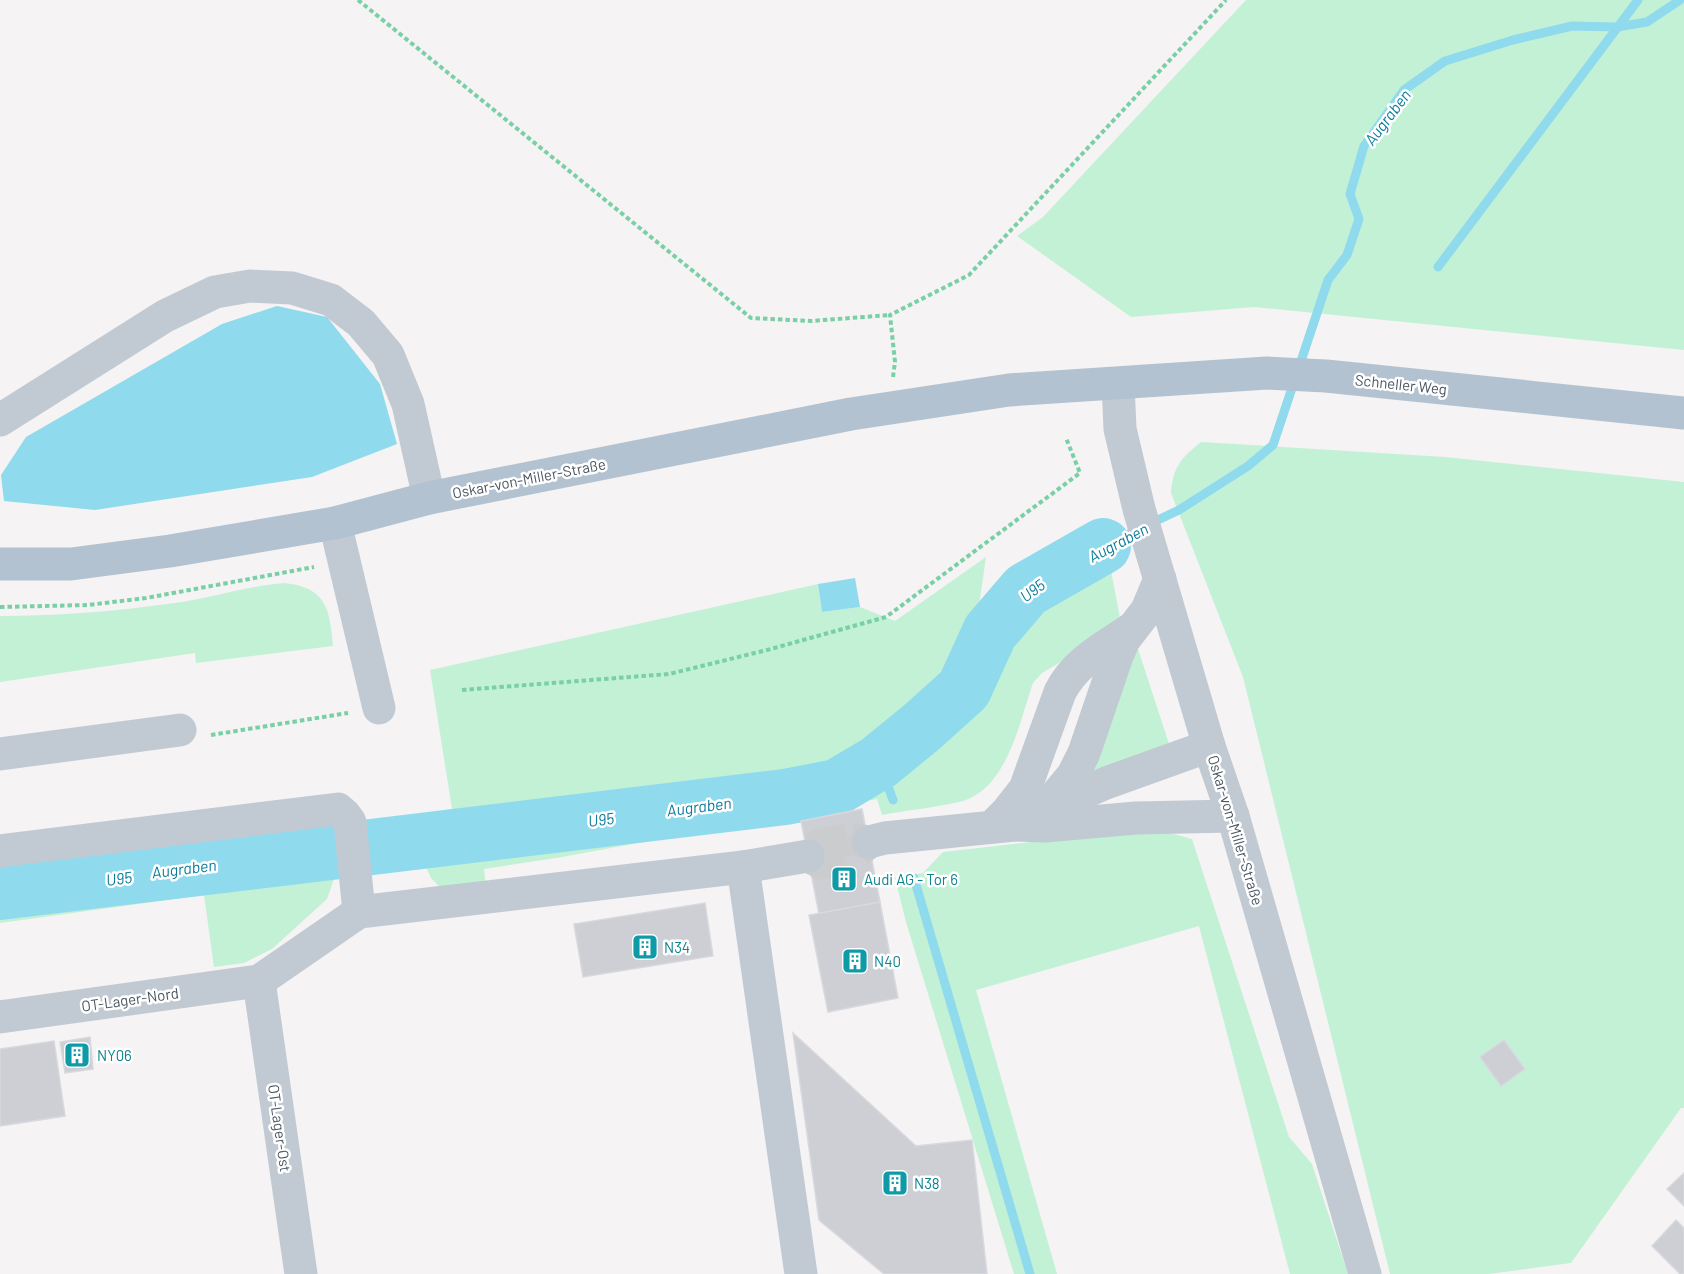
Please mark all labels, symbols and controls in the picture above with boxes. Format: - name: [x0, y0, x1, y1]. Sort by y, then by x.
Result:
- water label: Augraben: [1360, 85, 1414, 149]
- street label: Schneller Weg: [1354, 370, 1448, 398]
- street label: Oskar-von-Miller-Straße: [451, 454, 607, 502]
- water label: Augraben: [1085, 518, 1151, 566]
- water label: U95: [1016, 575, 1048, 605]
- street label: Oskar-von-Miller-Straße: [1205, 753, 1267, 907]
- water label: Augraben: [666, 793, 732, 819]
- water label: U95: [587, 808, 615, 830]
- water label: Augraben: [151, 855, 217, 881]
- building icon: Audi AG - Tor 6: [829, 864, 859, 894]
- water label: U95: [105, 867, 133, 889]
- place label: Audi AG - Tor 6: [864, 870, 958, 888]
- building icon: N34: [630, 932, 660, 962]
- place label: N34: [664, 938, 690, 956]
- building icon: N40: [840, 946, 870, 976]
- place label: N40: [874, 952, 901, 970]
- street label: OT-Lager-Nord: [80, 983, 180, 1015]
- building icon: NY06: [62, 1040, 92, 1070]
- place label: NY06: [97, 1046, 132, 1064]
- street label: OT-Lager-Ost: [265, 1083, 295, 1173]
- building icon: N38: [880, 1168, 910, 1198]
- place label: N38: [914, 1174, 940, 1192]

